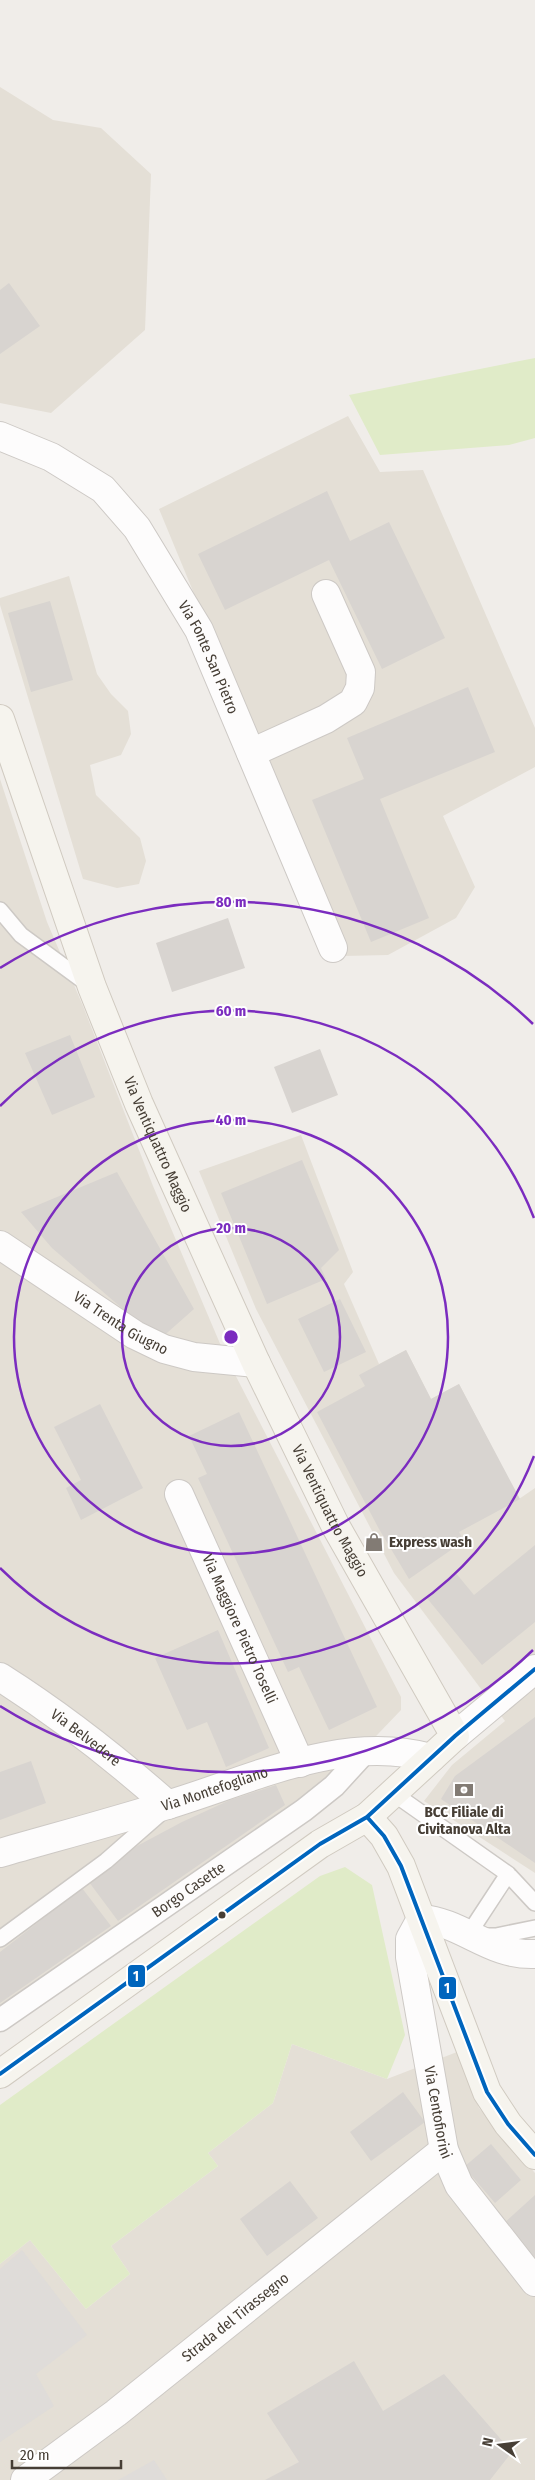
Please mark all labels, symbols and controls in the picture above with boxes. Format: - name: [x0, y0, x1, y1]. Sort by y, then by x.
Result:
- street label: Via Fonte San Pietro: [174, 597, 242, 717]
- text: 80 m: [216, 893, 246, 911]
- text: 60 m: [216, 1002, 246, 1020]
- street label: Via Ventiquattro Maggio: [120, 1074, 196, 1215]
- text: 40 m: [216, 1111, 246, 1129]
- text: 20 m: [215, 1219, 246, 1237]
- street label: Via Trenta Giugno: [70, 1287, 171, 1359]
- centre of rings: [222, 1328, 240, 1346]
- street label: Via Ventiquattro Maggio: [288, 1442, 372, 1580]
- shop icon: Express wash: [363, 1531, 385, 1553]
- place label: Express wash: [389, 1533, 472, 1551]
- street label: Via Maggiore Pietro Toselli: [198, 1552, 281, 1706]
- street label: Via Belvedere: [47, 1705, 124, 1770]
- street label: Via Montefogliano: [159, 1763, 270, 1815]
- bank icon: BCC Filiale di Civitanova Alta: [453, 1779, 475, 1801]
- place label: BCC Filiale di Civitanova Alta: [417, 1803, 511, 1838]
- street label: Borgo Casette: [148, 1858, 228, 1921]
- unlabelled marker: [217, 1910, 227, 1920]
- line badge: 1: [127, 1964, 146, 1988]
- text: 1: [133, 1968, 139, 1985]
- line badge: 1: [438, 1976, 457, 2000]
- text: 1: [444, 1980, 450, 1997]
- street label: Via Centofiorini: [420, 2065, 456, 2162]
- street label: Strada del Tirassegno: [178, 2269, 293, 2366]
- north arrow: [475, 2420, 525, 2470]
- text: N: [479, 2436, 497, 2448]
- scale bar: [12, 2438, 121, 2470]
- text: 20 m: [20, 2446, 50, 2464]

